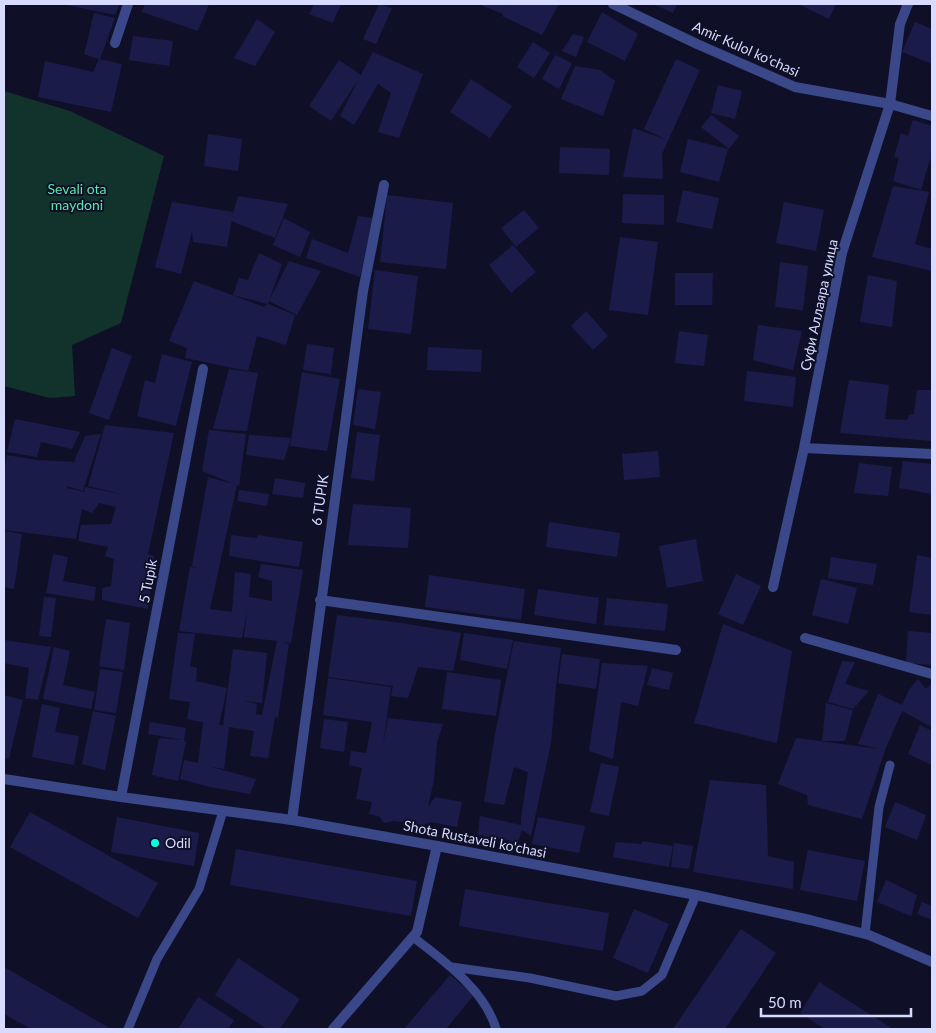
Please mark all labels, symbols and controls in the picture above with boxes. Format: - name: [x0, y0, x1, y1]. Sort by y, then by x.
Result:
- street label: Amir Kulol ko'chasi: [690, 17, 802, 80]
- park label: Sevali ota maydoni: [48, 180, 106, 213]
- street label: Суфи Аллаяра улица: [796, 238, 841, 372]
- street label: 6 TUPIK: [308, 473, 332, 527]
- street label: 5 Tupik: [135, 557, 160, 604]
- street label: Shota Rustaveli ko'chasi: [402, 816, 548, 861]
- place label: Оdil: [165, 834, 191, 851]
- marker: Оdil: [149, 837, 161, 849]
- scale bar: [761, 986, 911, 1018]
- text: 50 m: [768, 993, 802, 1011]

